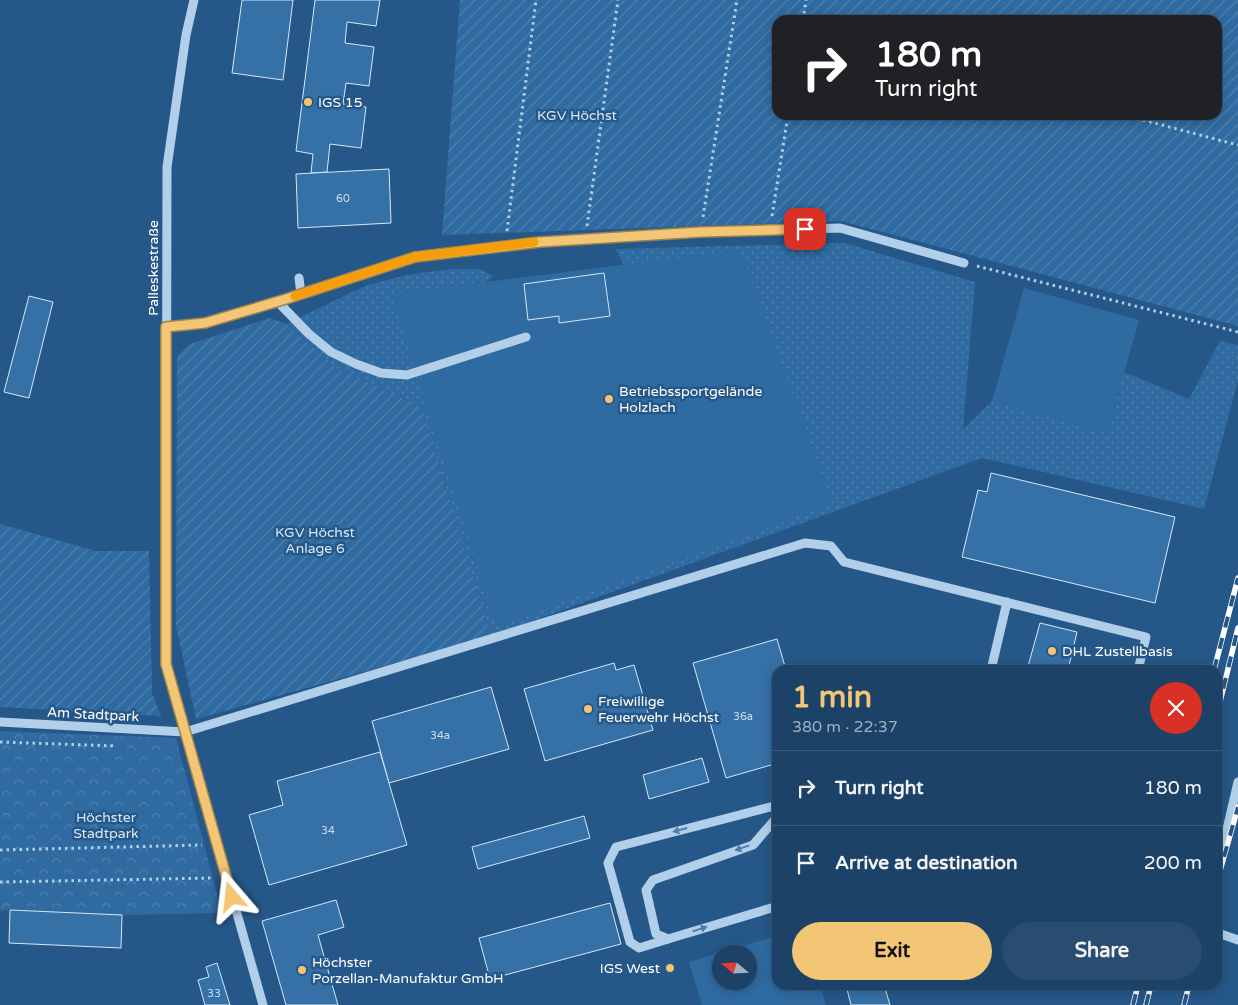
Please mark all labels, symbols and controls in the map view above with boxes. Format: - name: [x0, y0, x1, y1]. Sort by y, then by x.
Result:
- text: 180 m: [875, 34, 982, 76]
- icon: right: [792, 35, 857, 100]
- text: Turn right: [875, 76, 977, 102]
- place label: IGS 15: [318, 94, 362, 111]
- marker: IGS 15: [302, 96, 314, 108]
- park label: KGV Höchst: [537, 107, 618, 124]
- house number: 60: [336, 192, 350, 205]
- pin: [784, 208, 826, 250]
- icon: arrive: [791, 215, 819, 243]
- street label: Palleskestraße: [145, 220, 162, 316]
- place label: Betriebssportgelände Holzlach: [619, 383, 762, 416]
- marker: Betriebssportgelände Holzlach: [603, 393, 615, 405]
- park label: KGV Höchst Anlage 6: [275, 524, 356, 557]
- place label: DHL Zustellbasis: [1062, 643, 1173, 660]
- marker: DHL Zustellbasis: [1046, 645, 1058, 657]
- text: 1 min: [792, 679, 872, 716]
- button: close: [1150, 682, 1202, 734]
- place label: Freiwillige Feuerwehr Höchst: [598, 693, 720, 726]
- marker: Freiwillige Feuerwehr Höchst: [582, 703, 594, 715]
- street label: Am Stadtpark: [46, 704, 140, 725]
- house number: 36a: [733, 710, 753, 723]
- text: 380 m · 22:37: [792, 717, 898, 737]
- house number: 34a: [430, 729, 450, 742]
- icon: right: [792, 774, 820, 802]
- text: Turn right: [835, 777, 923, 799]
- text: 180 m: [1144, 777, 1202, 799]
- park label: Höchster Stadtpark: [73, 809, 139, 842]
- house number: 34: [321, 824, 335, 837]
- one-way arrow: [672, 827, 687, 835]
- one-way arrow: [734, 844, 749, 852]
- icon: arrive: [792, 849, 820, 877]
- text: Arrive at destination: [835, 852, 1018, 874]
- text: 200 m: [1144, 852, 1202, 874]
- position arrow: [205, 870, 257, 922]
- button: Exit: [792, 922, 992, 980]
- button: Share: [1002, 922, 1202, 980]
- one-way arrow: [692, 925, 707, 933]
- north arrow: [712, 945, 758, 990]
- map controls: [712, 945, 757, 990]
- place label: Höchster Porzellan-Manufaktur GmbH: [312, 954, 504, 987]
- place label: IGS West: [600, 960, 661, 977]
- marker: IGS West: [664, 962, 676, 974]
- marker: Höchster Porzellan-Manufaktur GmbH: [296, 964, 308, 976]
- house number: 33: [207, 987, 221, 1000]

